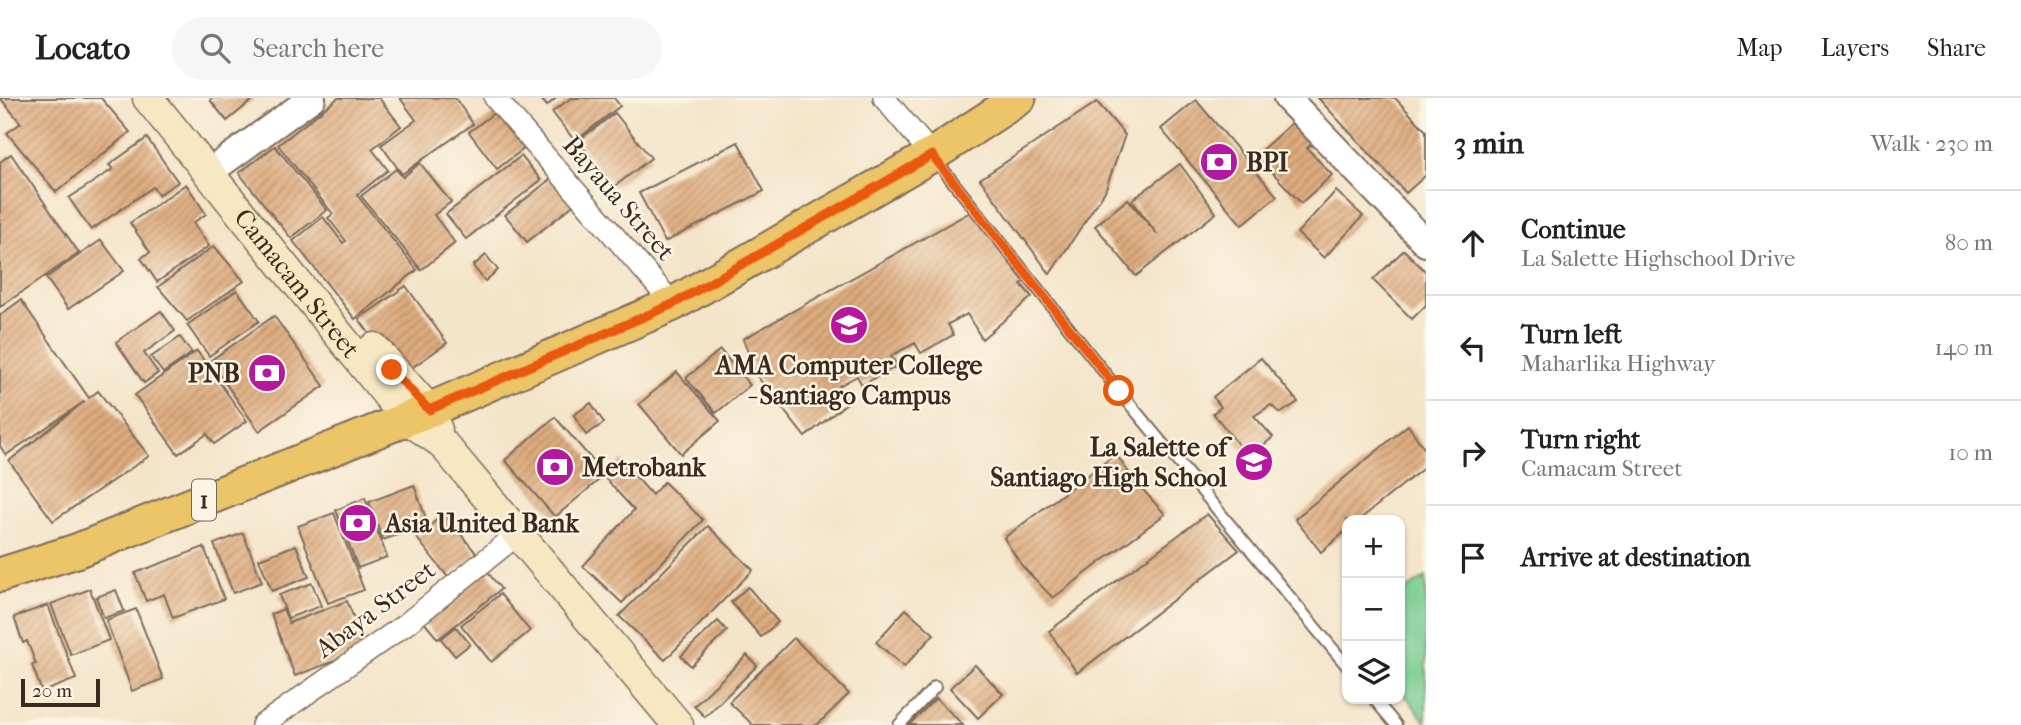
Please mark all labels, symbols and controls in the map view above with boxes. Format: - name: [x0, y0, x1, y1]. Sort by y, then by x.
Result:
- search box: [172, 17, 662, 80]
- text: Locato: [35, 29, 130, 68]
- icon: search: [196, 29, 234, 67]
- text: Search here: [252, 33, 384, 64]
- text: Map: [1737, 34, 1783, 62]
- text: Layers: [1821, 34, 1889, 62]
- text: Share: [1927, 34, 1986, 62]
- text: 3 min: [1454, 126, 1524, 161]
- street label: Bayaua Street: [556, 130, 682, 267]
- text: Walk · 230 m: [1871, 130, 1993, 157]
- bank icon: BPI: [1198, 141, 1240, 183]
- place label: BPI: [1246, 147, 1288, 178]
- street label: Camacam Street: [228, 203, 367, 365]
- text: Continue: [1521, 214, 1626, 245]
- icon: ahead: [1454, 224, 1492, 262]
- text: 80 m: [1945, 229, 1993, 256]
- text: La Salette Highschool Drive: [1521, 245, 1795, 272]
- school or university icon: AMA Computer College - Santiago Campus: [828, 304, 870, 346]
- text: Turn left: [1521, 319, 1622, 350]
- icon: left: [1454, 329, 1492, 367]
- text: 140 m: [1934, 334, 1993, 361]
- place label: AMA Computer College - Santiago Campus: [714, 350, 983, 411]
- text: Maharlika Highway: [1521, 350, 1715, 377]
- bank icon: PNB: [246, 352, 288, 394]
- route end: [376, 354, 407, 385]
- place label: PNB: [188, 358, 240, 389]
- route start: [1103, 375, 1134, 406]
- text: Turn right: [1521, 424, 1641, 455]
- place label: La Salette of Santiago High School: [990, 432, 1232, 493]
- icon: right: [1454, 434, 1492, 472]
- text: 10 m: [1948, 439, 1993, 466]
- school or university icon: La Salette of Santiago High School: [1233, 441, 1275, 483]
- bank icon: Metrobank: [534, 446, 576, 488]
- place label: Metrobank: [582, 452, 707, 483]
- text: Camacam Street: [1521, 455, 1682, 482]
- road number: 1: [192, 480, 216, 520]
- bank icon: Asia United Bank: [337, 502, 379, 544]
- place label: Asia United Bank: [383, 508, 580, 539]
- map controls: [1342, 515, 1405, 704]
- button: +: [1342, 515, 1405, 578]
- icon: arrive: [1454, 539, 1492, 577]
- text: Arrive at destination: [1521, 542, 1751, 573]
- street label: Abaya Street: [309, 554, 442, 665]
- button: −: [1342, 578, 1405, 641]
- button: layers: [1342, 641, 1405, 704]
- scale bar: [21, 676, 100, 708]
- text: 20 m: [32, 680, 72, 702]

